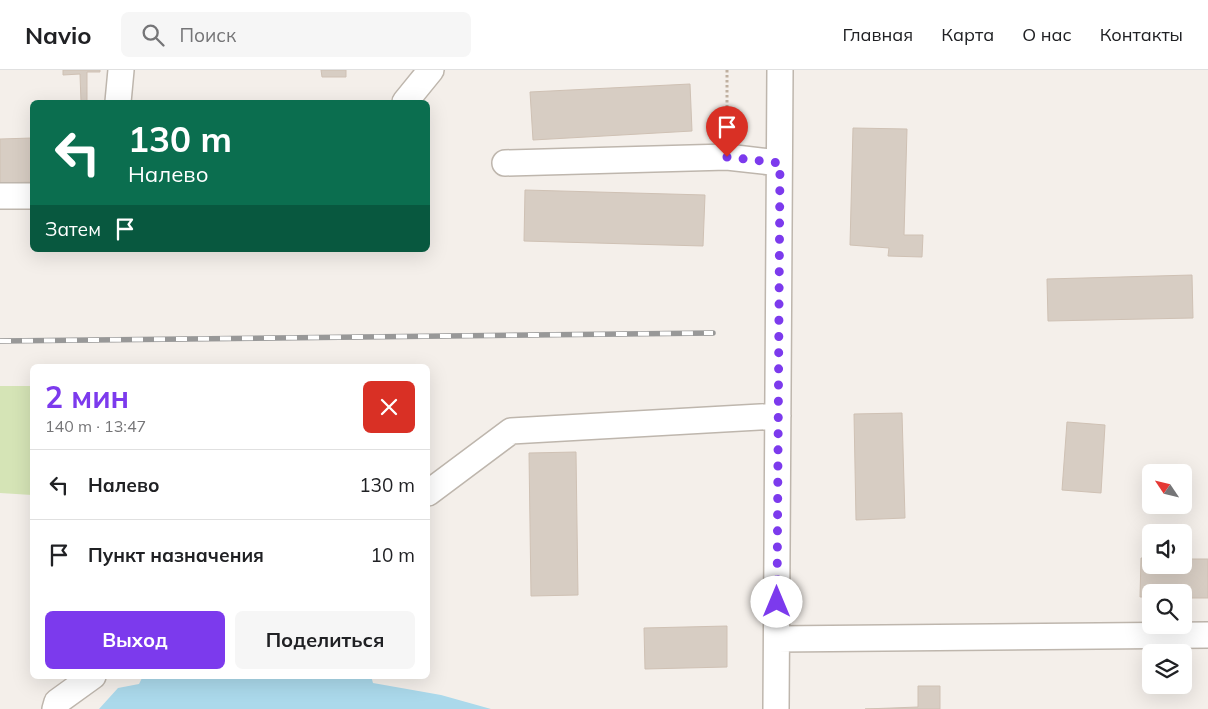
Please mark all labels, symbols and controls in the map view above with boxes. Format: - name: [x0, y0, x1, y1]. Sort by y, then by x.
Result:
- search box: [121, 12, 471, 57]
- text: Navio: [25, 20, 91, 50]
- icon: search: [139, 21, 167, 49]
- text: Поиск: [179, 23, 236, 47]
- text: Главная: [843, 23, 913, 46]
- text: Карта: [941, 23, 994, 46]
- text: О нас: [1022, 23, 1072, 46]
- text: Контакты: [1100, 23, 1183, 46]
- pin: [706, 106, 748, 157]
- icon: arrive: [713, 113, 741, 141]
- text: 130 m: [128, 117, 232, 161]
- icon: left: [45, 120, 110, 185]
- text: Налево: [128, 160, 208, 188]
- icon: arrive: [111, 215, 139, 243]
- text: Затем: [45, 217, 101, 241]
- text: 2 мин: [45, 378, 129, 416]
- button: close: [363, 381, 415, 433]
- text: 140 m · 13:47: [45, 416, 146, 436]
- north arrow: [1142, 464, 1192, 514]
- map controls: [1142, 464, 1192, 694]
- icon: left: [45, 471, 73, 499]
- text: Налево: [88, 473, 160, 497]
- text: 130 m: [359, 473, 415, 497]
- button: sound: [1142, 524, 1192, 574]
- icon: arrive: [45, 541, 73, 569]
- text: Пункт назначения: [88, 543, 264, 567]
- text: 10 m: [371, 543, 415, 567]
- position arrow: [750, 575, 802, 627]
- button: search: [1142, 584, 1192, 634]
- button: Выход: [45, 611, 225, 669]
- button: Поделиться: [235, 611, 415, 669]
- button: layers: [1142, 644, 1192, 694]

